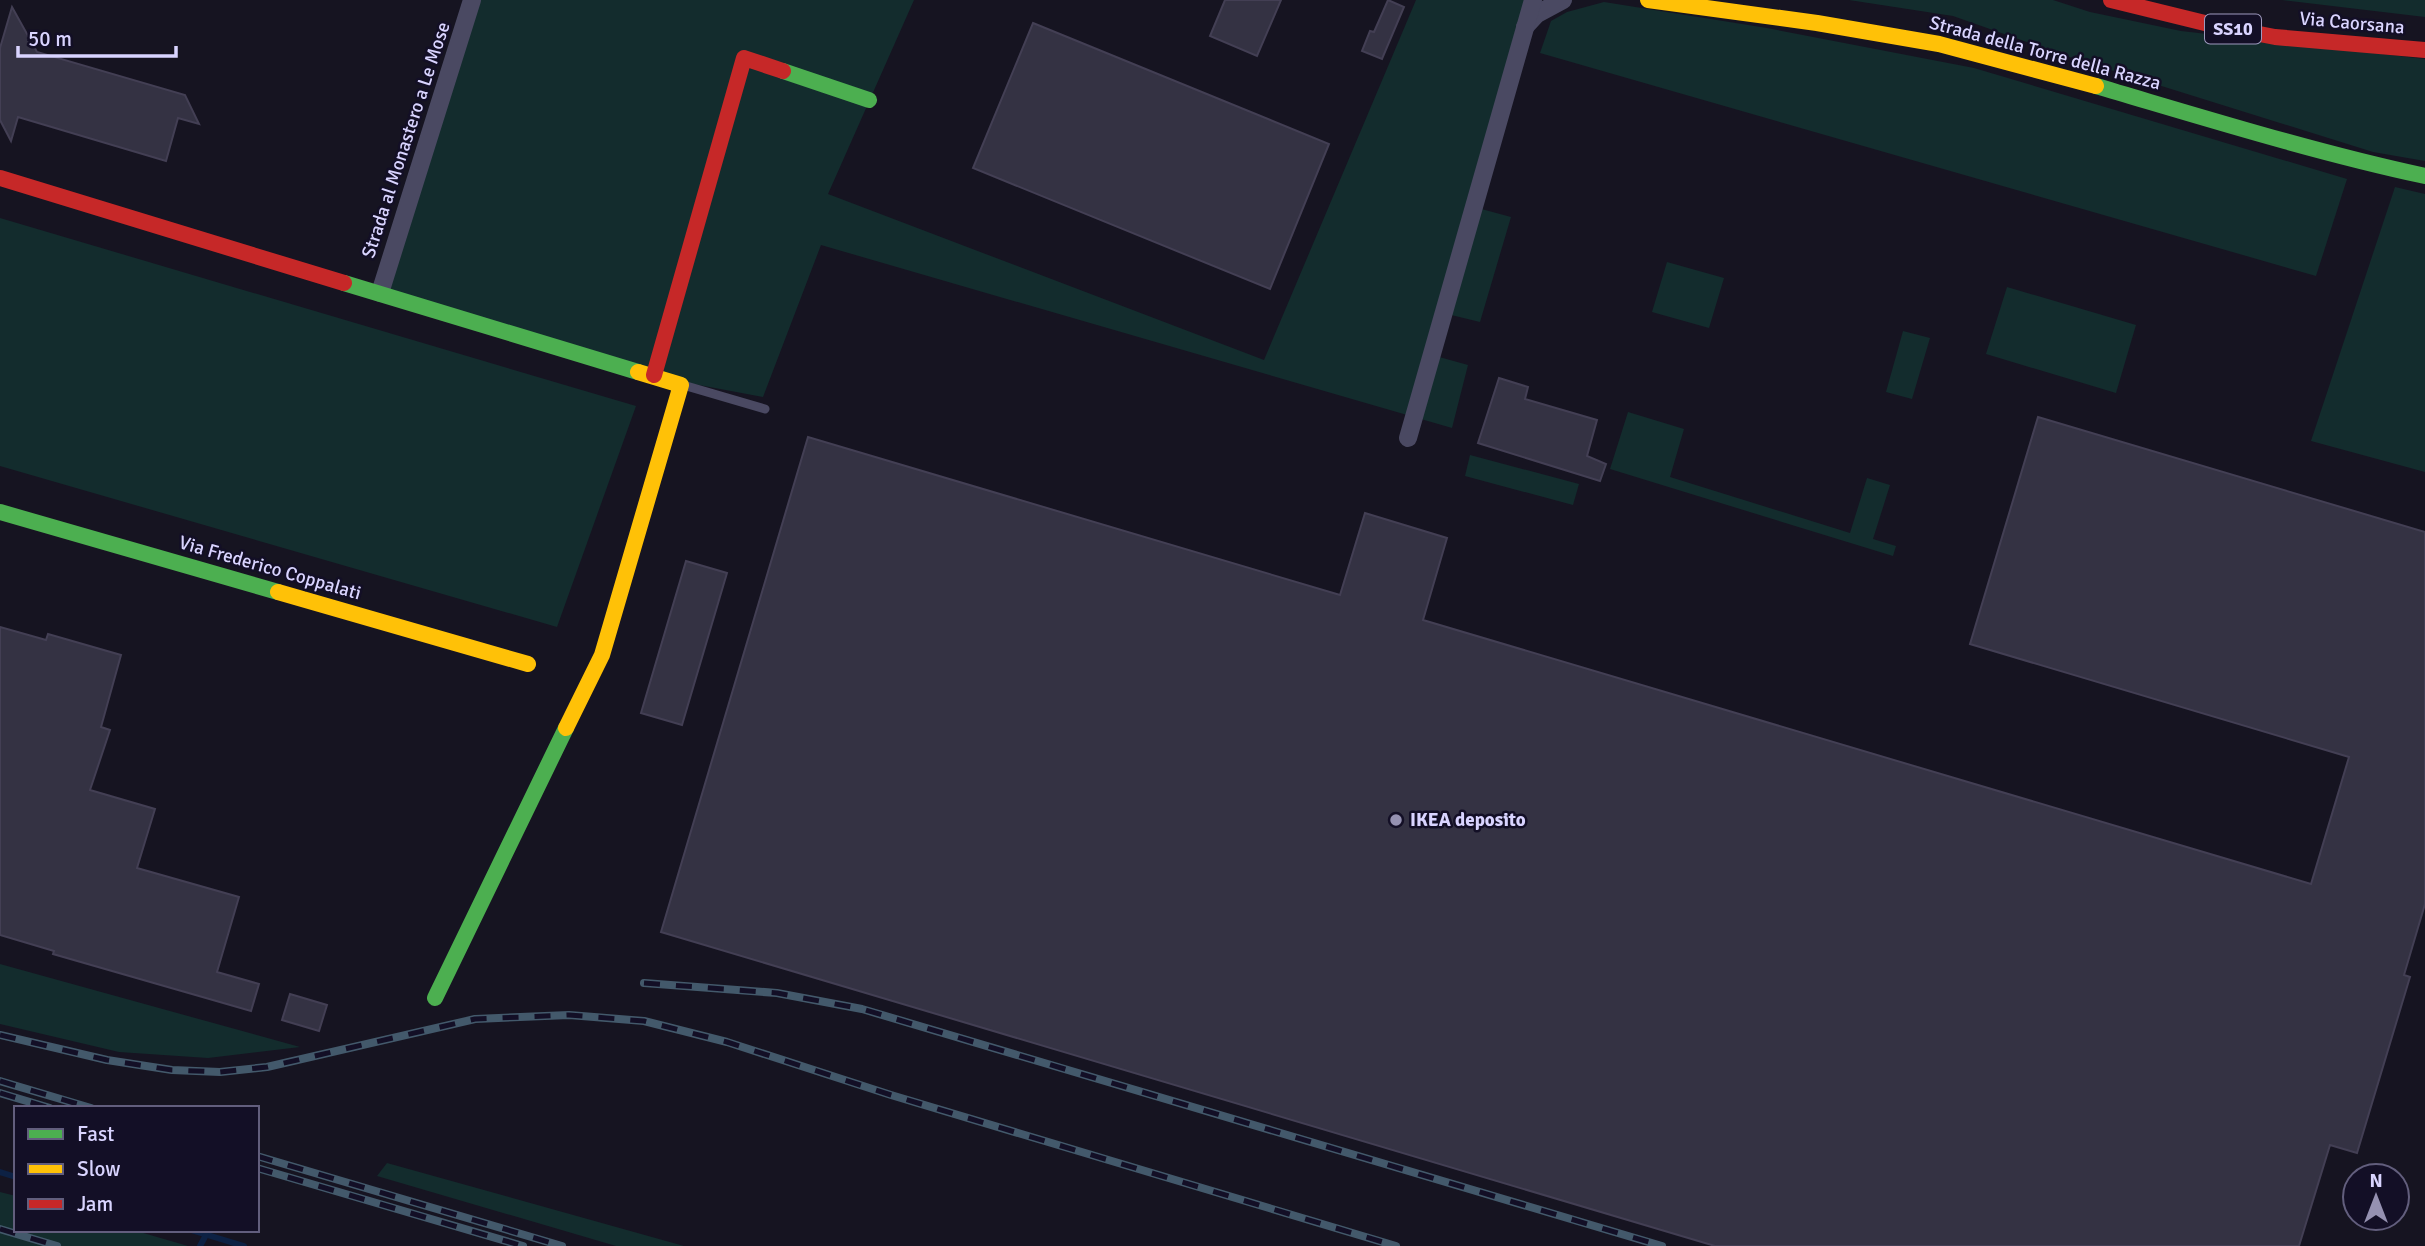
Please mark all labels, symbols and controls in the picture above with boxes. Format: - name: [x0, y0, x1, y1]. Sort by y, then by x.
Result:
- street label: Via Caorsana: [2298, 6, 2406, 40]
- street label: Strada della Torre della Razza: [1927, 11, 2163, 95]
- scale bar: [18, 14, 175, 58]
- road number: SS10: [2205, 15, 2261, 44]
- street label: Strada al Monastero a Le Mose: [356, 19, 456, 261]
- text: 50 m: [28, 26, 72, 52]
- street label: Via Frederico Coppalati: [176, 530, 364, 606]
- place label: IKEA deposito: [1410, 808, 1526, 832]
- marker: IKEA deposito: [1388, 812, 1404, 828]
- legend: [14, 1106, 259, 1232]
- text: Fast: [77, 1121, 114, 1147]
- text: Slow: [77, 1156, 121, 1182]
- north arrow: [2341, 1162, 2411, 1232]
- text: N: [2369, 1169, 2383, 1193]
- text: Jam: [77, 1191, 113, 1217]

